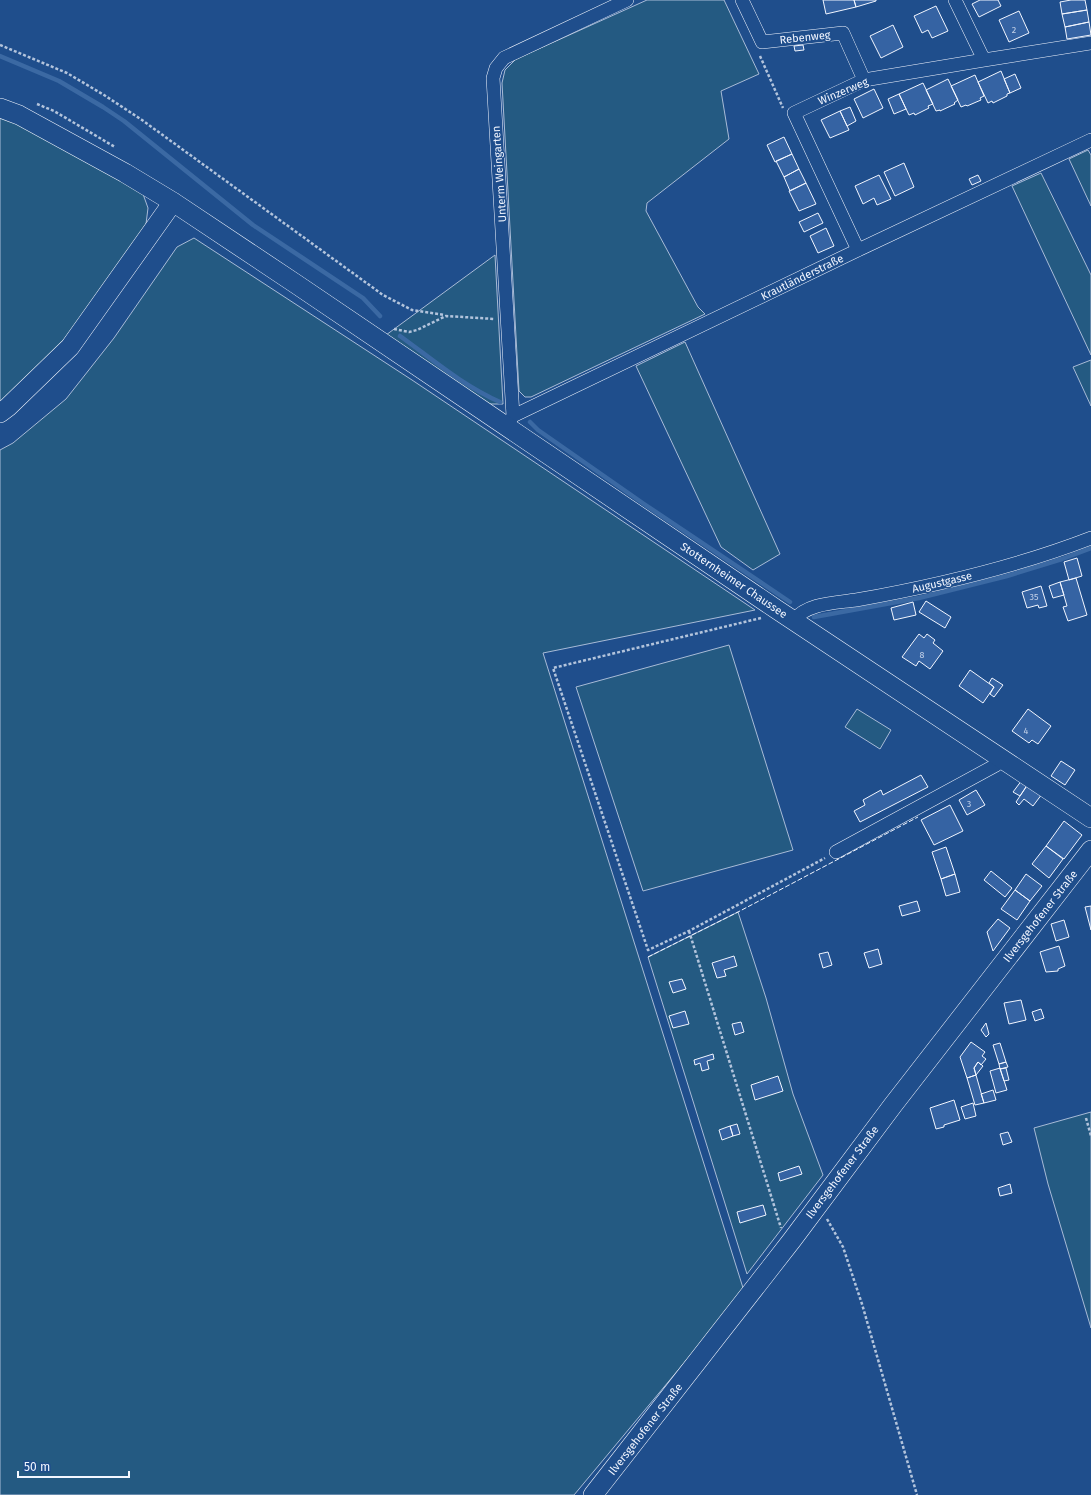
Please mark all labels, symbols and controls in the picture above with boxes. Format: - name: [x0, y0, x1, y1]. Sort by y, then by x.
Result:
- house number: 2: [1012, 25, 1016, 35]
- street label: Rebenweg: [779, 28, 831, 47]
- street label: Winzerweg: [816, 75, 870, 108]
- street label: Unterm Weingarten: [490, 125, 509, 223]
- street label: Krautländerstraße: [759, 252, 846, 303]
- street label: Stotternheimer Chaussee: [678, 540, 790, 621]
- street label: Augustgasse: [911, 569, 973, 596]
- house number: 35: [1029, 592, 1039, 602]
- house number: 8: [920, 650, 925, 660]
- house number: 4: [1024, 726, 1029, 736]
- house number: 3: [967, 799, 971, 809]
- street label: Ilversgehofener Straße: [1001, 868, 1080, 965]
- street label: Ilversgehofener Straße: [803, 1123, 882, 1221]
- street label: Ilversgehofener Straße: [606, 1381, 685, 1478]
- scale bar: [18, 1453, 129, 1479]
- text: 50 m: [24, 1460, 50, 1474]

